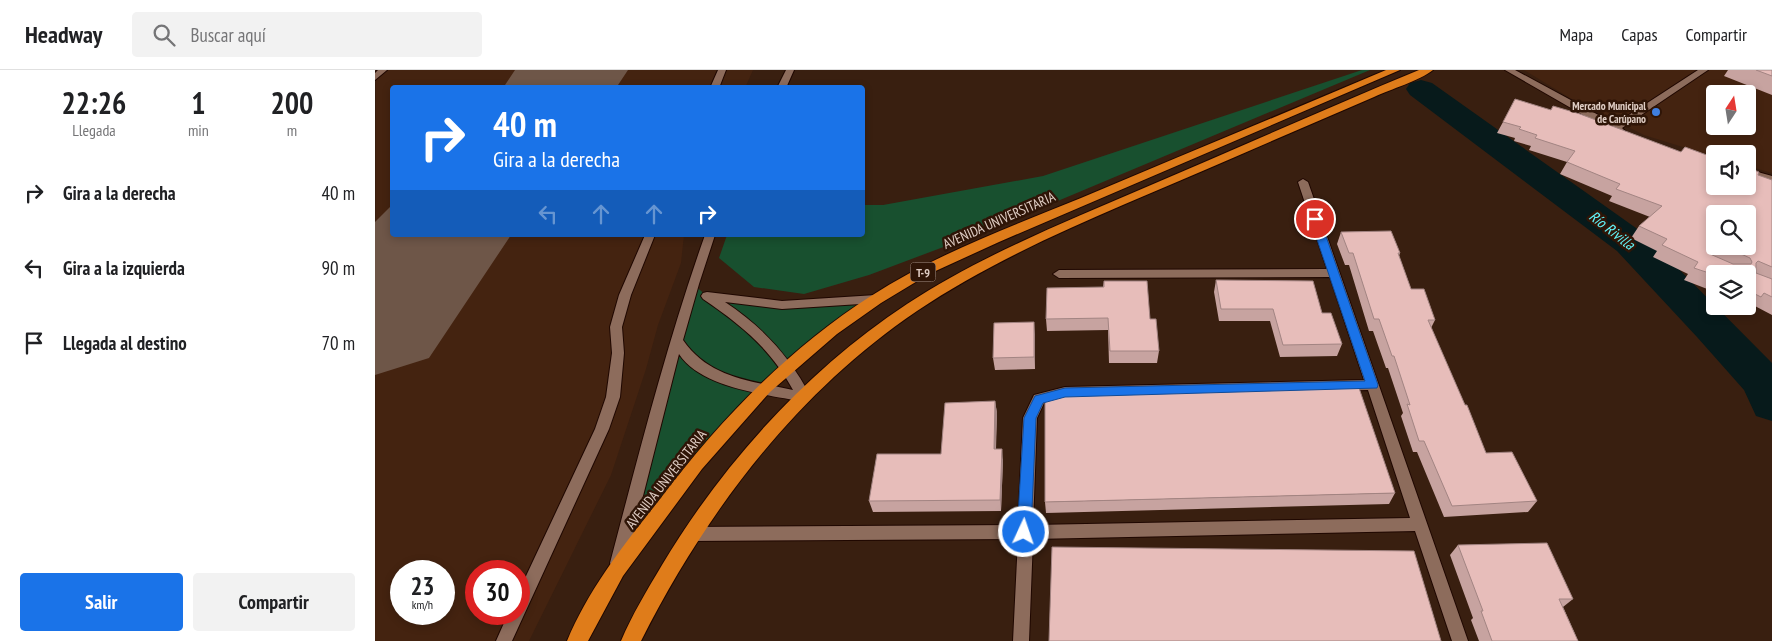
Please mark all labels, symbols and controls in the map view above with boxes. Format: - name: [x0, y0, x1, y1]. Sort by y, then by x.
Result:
- search box: [132, 12, 482, 57]
- text: Headway: [25, 19, 102, 50]
- icon: search: [150, 21, 178, 49]
- text: Buscar aquí: [190, 23, 266, 47]
- text: Mapa: [1560, 23, 1593, 46]
- text: Capas: [1621, 23, 1658, 46]
- text: Compartir: [1686, 23, 1747, 46]
- text: 22:26: [62, 83, 126, 122]
- text: 1: [191, 83, 206, 122]
- text: 200: [270, 83, 313, 122]
- north arrow: [1706, 85, 1756, 135]
- map controls: [1706, 85, 1756, 315]
- place label: Mercado Municipal de Carúpano: [1572, 99, 1646, 126]
- text: 40 m: [493, 101, 557, 147]
- icon: right: [410, 105, 475, 170]
- marker: Mercado Municipal de Carúpano: [1650, 106, 1662, 118]
- text: Llegada: [72, 120, 116, 140]
- text: min: [188, 120, 209, 140]
- text: m: [287, 120, 297, 140]
- text: Gira a la derecha: [493, 145, 620, 173]
- button: sound: [1706, 145, 1756, 195]
- icon: right: [20, 179, 48, 207]
- text: Gira a la derecha: [63, 181, 176, 205]
- text: 40 m: [322, 181, 355, 205]
- street label: AVENIDA UNIVERSITARIA: [940, 187, 1058, 253]
- pin: [1294, 198, 1336, 240]
- icon: left: [534, 200, 562, 228]
- icon: ahead: [587, 200, 615, 228]
- icon: ahead: [640, 200, 668, 228]
- icon: right: [693, 200, 721, 228]
- icon: arrive: [1301, 205, 1329, 233]
- button: search: [1706, 205, 1756, 255]
- water label: Río Rivilla: [1585, 206, 1639, 254]
- icon: left: [20, 254, 48, 282]
- text: Gira a la izquierda: [63, 256, 185, 280]
- text: 90 m: [322, 256, 355, 280]
- road number: T-9: [911, 262, 935, 282]
- button: layers: [1706, 265, 1756, 315]
- icon: arrive: [20, 329, 48, 357]
- text: Llegada al destino: [63, 331, 187, 355]
- text: 70 m: [322, 331, 355, 355]
- street label: AVENIDA UNIVERSITARIA: [622, 426, 711, 532]
- position arrow: [997, 505, 1049, 557]
- speed limit sign: 30: [465, 560, 530, 625]
- text: 23: [411, 570, 434, 602]
- button: Salir: [20, 573, 183, 631]
- button: Compartir: [193, 573, 355, 631]
- text: km/h: [412, 597, 433, 612]

